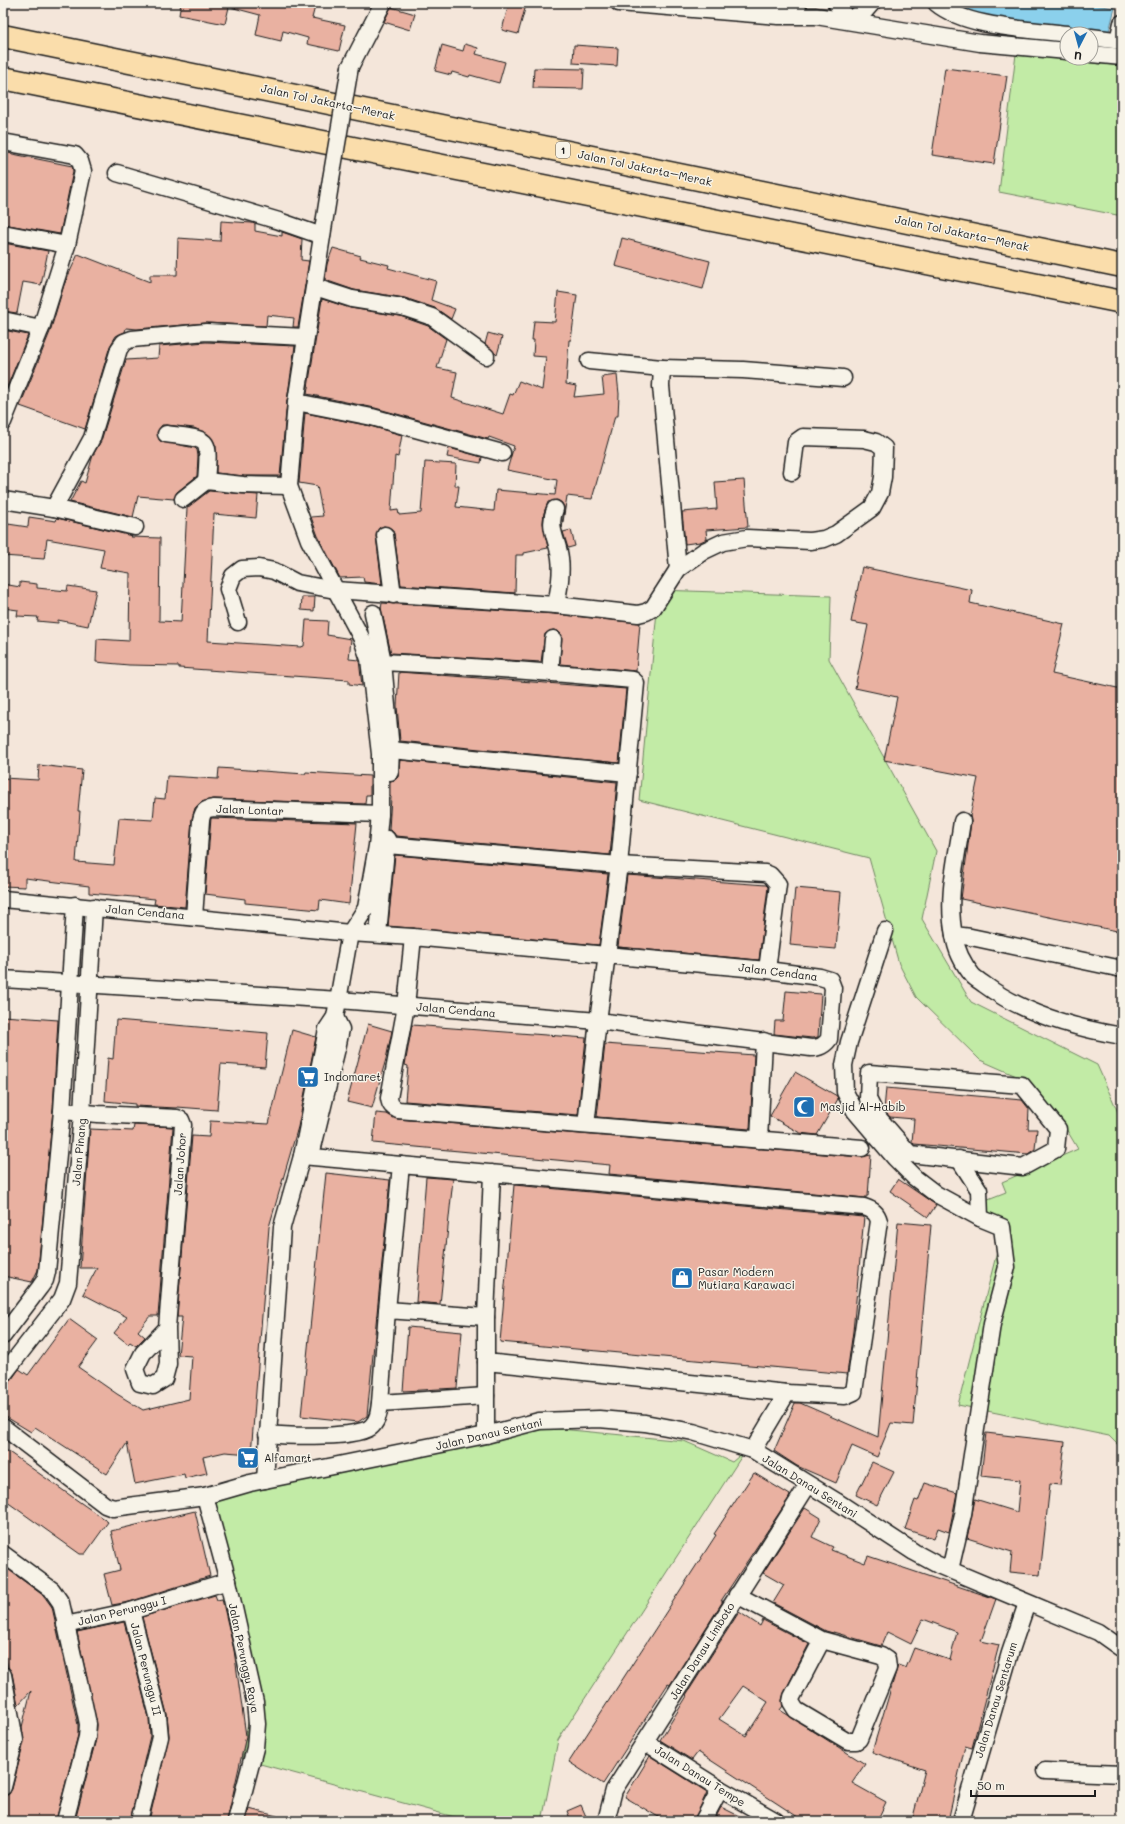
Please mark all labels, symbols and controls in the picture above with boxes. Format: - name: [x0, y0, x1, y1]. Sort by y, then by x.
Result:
- north arrow: [1059, 26, 1099, 66]
- text: U: [1073, 49, 1083, 64]
- street label: Jalan Tol Jakarta–Merak: [260, 80, 397, 123]
- road number: 1: [556, 142, 570, 158]
- street label: Jalan Tol Jakarta–Merak: [577, 146, 714, 189]
- street label: Jalan Tol Jakarta–Merak: [894, 211, 1031, 254]
- street label: Jalan Lontar: [216, 801, 284, 818]
- street label: Jalan Cendana: [105, 901, 186, 922]
- street label: Jalan Cendana: [738, 959, 819, 984]
- street label: Jalan Cendana: [416, 999, 497, 1020]
- supermarket icon: Indomaret: [295, 1064, 321, 1090]
- place label: Indomaret: [324, 1069, 381, 1084]
- mosque icon: Masjid Al-Habib: [791, 1094, 817, 1120]
- place label: Masjid Al-Habib: [820, 1099, 906, 1114]
- street label: Jalan Pinang: [68, 1118, 89, 1186]
- street label: Jalan Johor: [170, 1132, 189, 1196]
- place label: Pasar Modern Mutiara Karawaci: [698, 1264, 795, 1292]
- shop icon: Pasar Modern Mutiara Karawaci: [669, 1265, 695, 1291]
- street label: Jalan Danau Sentani: [434, 1414, 544, 1453]
- supermarket icon: Alfamart: [235, 1445, 261, 1471]
- place label: Alfamart: [264, 1450, 312, 1465]
- street label: Jalan Danau Sentani: [760, 1450, 861, 1521]
- street label: Jalan Perunggu I: [76, 1592, 168, 1629]
- street label: Jalan Danau Limboto: [666, 1599, 738, 1702]
- street label: Jalan Perunggu Raya: [226, 1602, 264, 1714]
- street label: Jalan Perunggu II: [128, 1621, 165, 1717]
- street label: Jalan Danau Sentarum: [971, 1640, 1020, 1759]
- street label: Jalan Danau Tempe: [652, 1742, 749, 1810]
- scale bar: [971, 1772, 1095, 1798]
- text: 50 m: [977, 1777, 1005, 1793]

